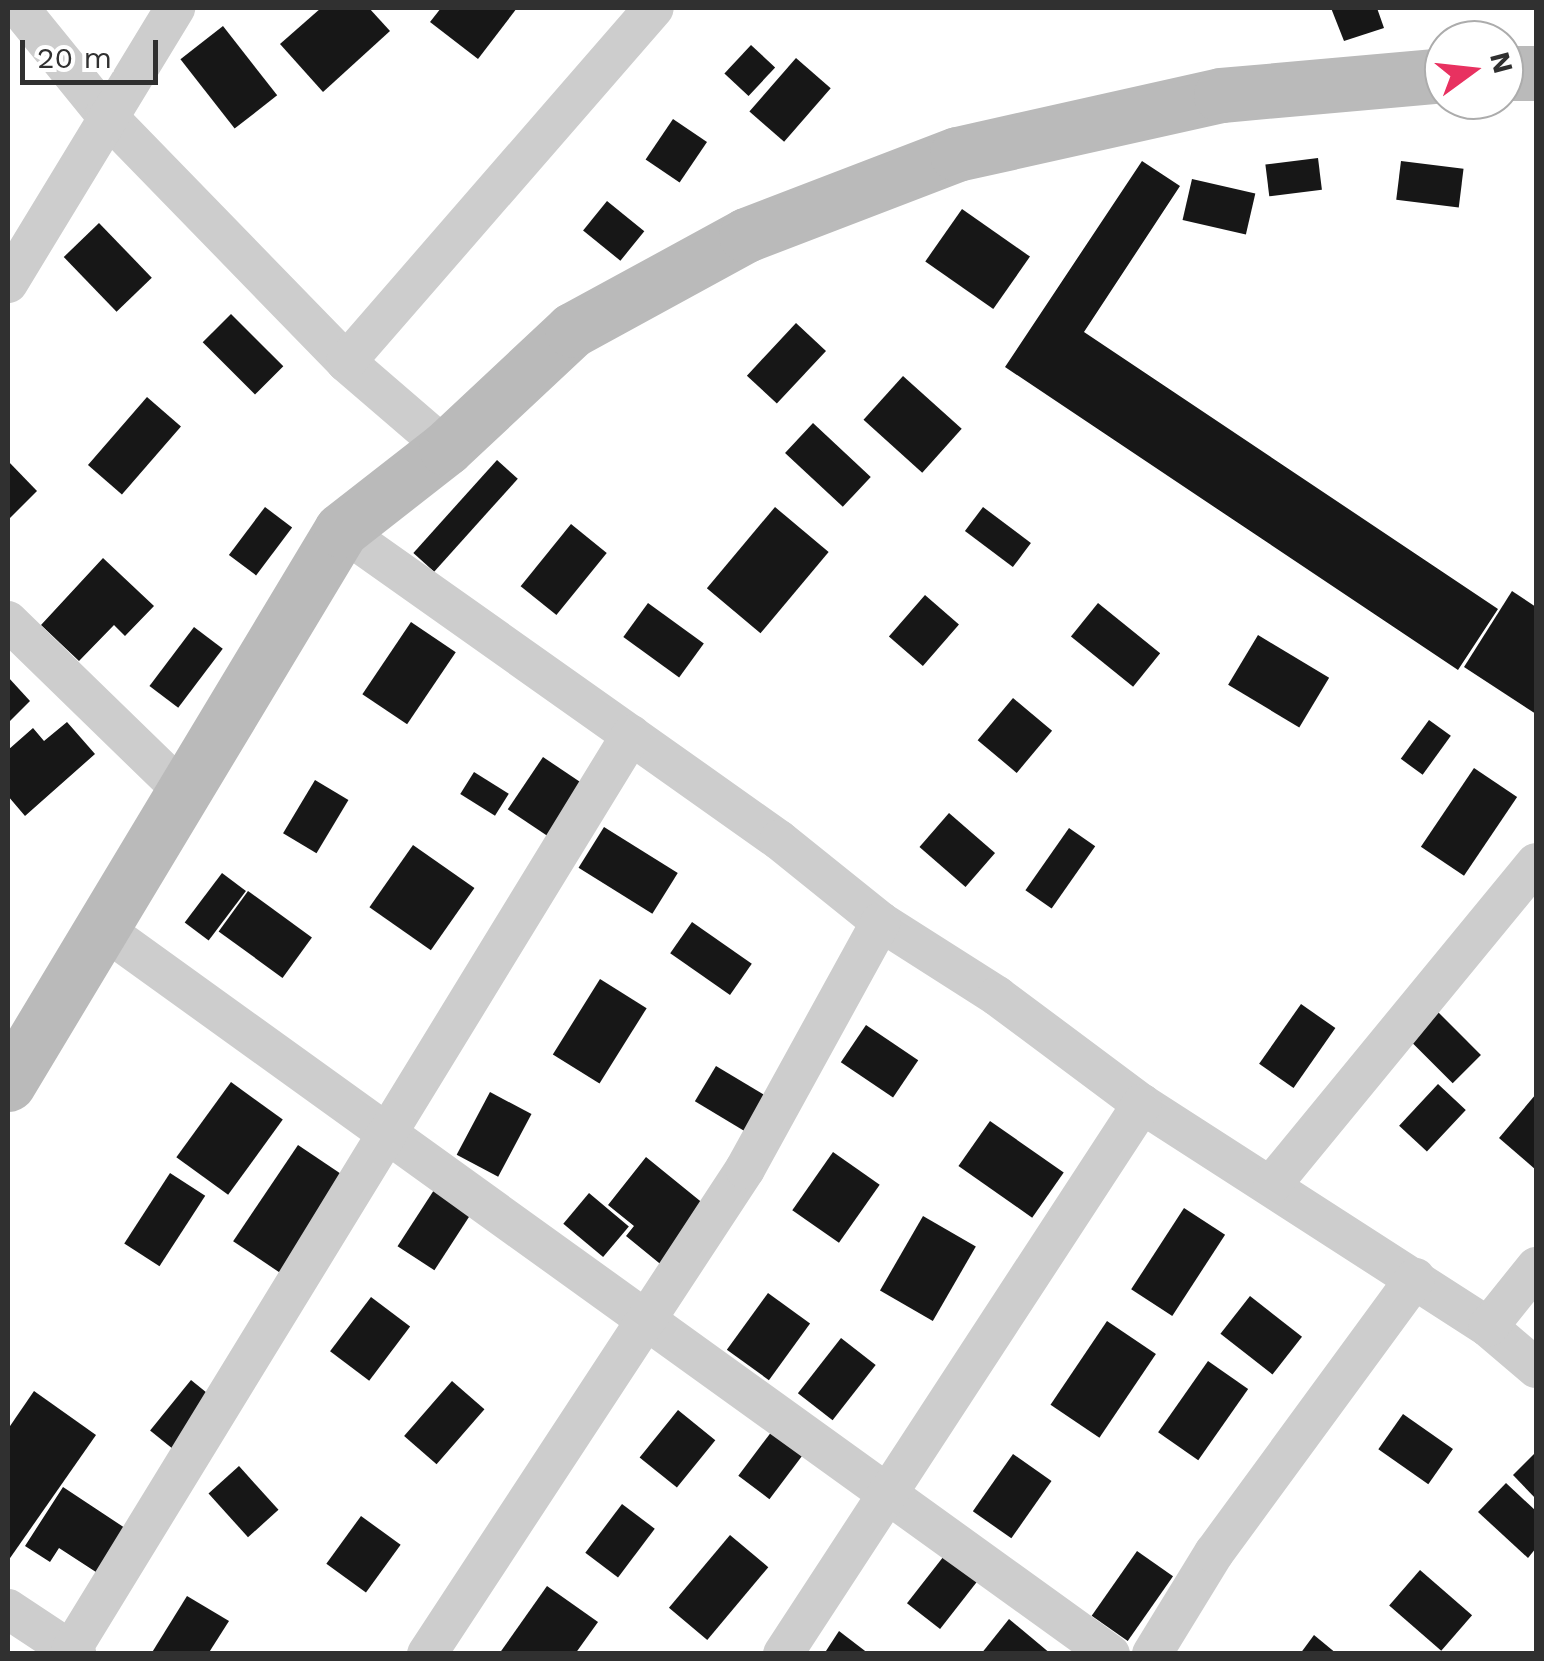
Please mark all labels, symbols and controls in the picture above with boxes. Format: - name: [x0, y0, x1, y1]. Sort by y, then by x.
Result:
- scale bar: [25, 20, 162, 82]
- north arrow: [1424, 20, 1524, 120]
- text: 20 m: [37, 40, 112, 75]
- text: N: [1483, 48, 1520, 77]

